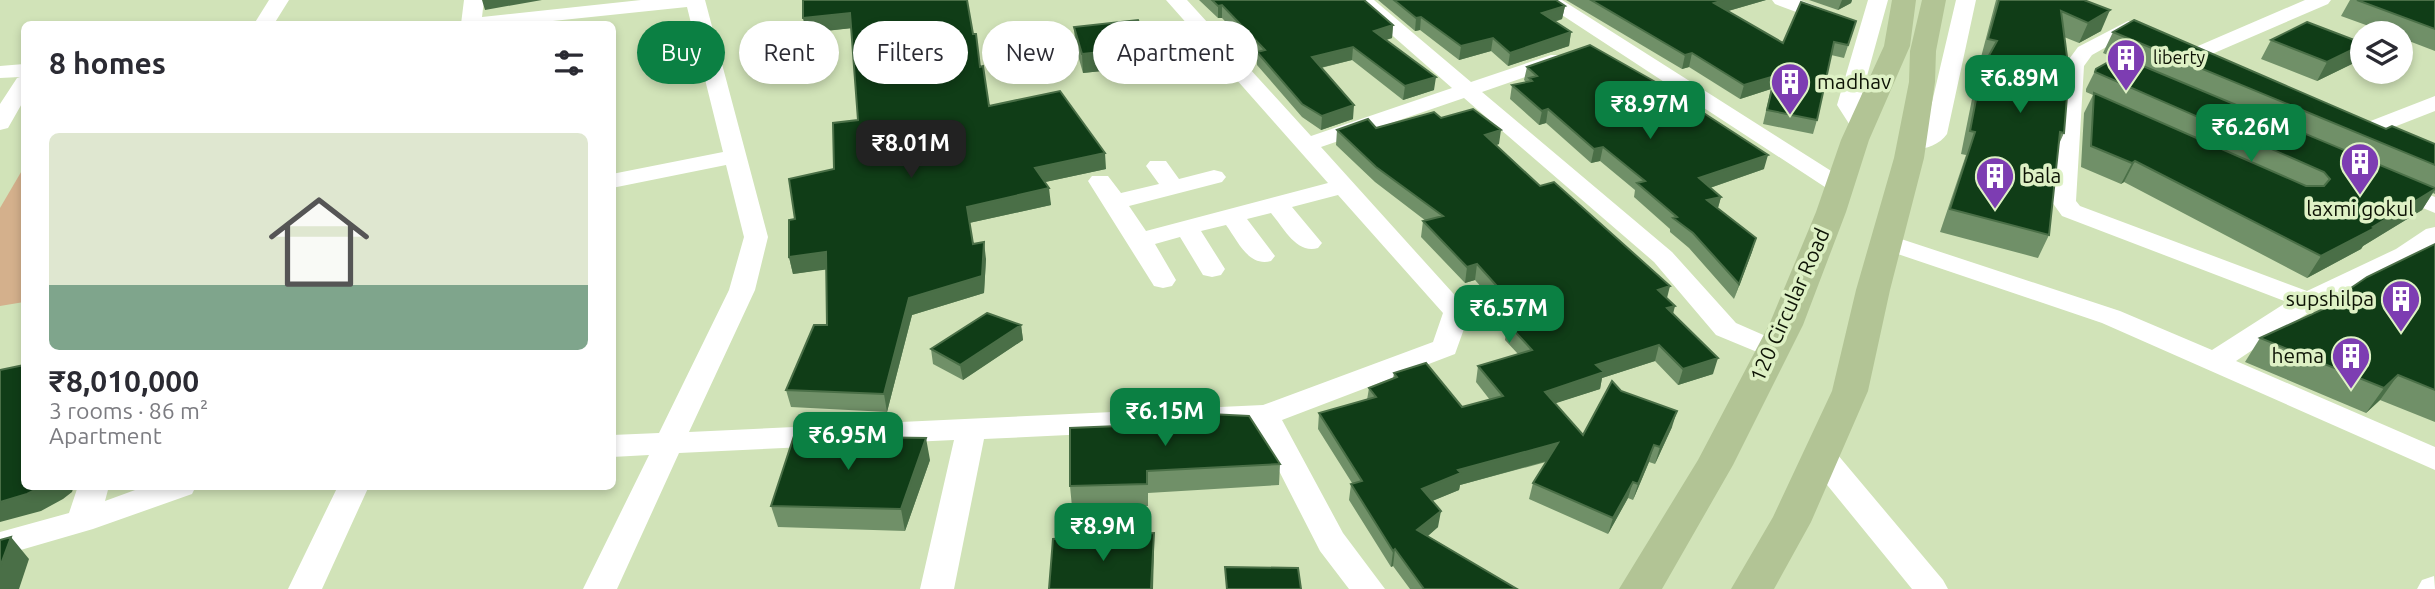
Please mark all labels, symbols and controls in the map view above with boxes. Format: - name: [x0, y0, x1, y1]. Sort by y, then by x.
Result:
- chip: Buy: [637, 21, 725, 84]
- chip: Rent: [739, 21, 839, 84]
- chip: Filters: [853, 21, 968, 84]
- chip: New: [982, 21, 1079, 84]
- chip: Apartment: [1093, 21, 1258, 84]
- map controls: [2350, 21, 2413, 84]
- button: layers: [2350, 21, 2413, 84]
- building icon: liberty: [2105, 37, 2147, 92]
- icon: filters: [550, 44, 588, 82]
- text: 8 homes: [49, 46, 166, 80]
- place label: liberty: [2153, 47, 2205, 67]
- pin: ₹6.89M: [1963, 55, 2077, 115]
- building icon: madhav: [1769, 61, 1811, 116]
- text: ₹6.89M: [1981, 65, 2059, 90]
- place label: madhav: [1817, 69, 1891, 93]
- pin: ₹8.97M: [1593, 82, 1707, 141]
- text: ₹8.97M: [1611, 91, 1689, 116]
- pin: ₹6.26M: [2194, 104, 2308, 164]
- text: ₹6.26M: [2212, 114, 2290, 139]
- pin: ₹8.01M: [854, 120, 968, 180]
- text: ₹8.01M: [872, 130, 950, 155]
- building icon: laxmi gokul: [2339, 141, 2381, 196]
- building icon: bala: [1974, 155, 2016, 210]
- place label: bala: [2022, 163, 2061, 187]
- icon: home: [256, 179, 382, 305]
- place label: laxmi gokul: [2306, 196, 2414, 220]
- street label: 120 Circular Road: [1744, 224, 1834, 385]
- building icon: supshilpa: [2380, 278, 2422, 333]
- pin: ₹6.57M: [1452, 286, 1566, 345]
- place label: supshilpa: [2286, 286, 2374, 310]
- text: ₹6.57M: [1470, 295, 1548, 320]
- building icon: hema: [2330, 335, 2372, 390]
- place label: hema: [2272, 343, 2324, 367]
- text: ₹8,010,000: [49, 364, 199, 398]
- pin: ₹6.15M: [1108, 388, 1222, 448]
- text: 3 rooms · 86 m²: [49, 398, 208, 423]
- text: ₹6.15M: [1126, 398, 1204, 423]
- pin: ₹6.95M: [791, 412, 905, 472]
- text: ₹6.95M: [809, 422, 887, 447]
- text: Apartment: [49, 423, 162, 448]
- pin: ₹8.9M: [1054, 504, 1152, 563]
- text: ₹8.9M: [1070, 513, 1136, 538]

